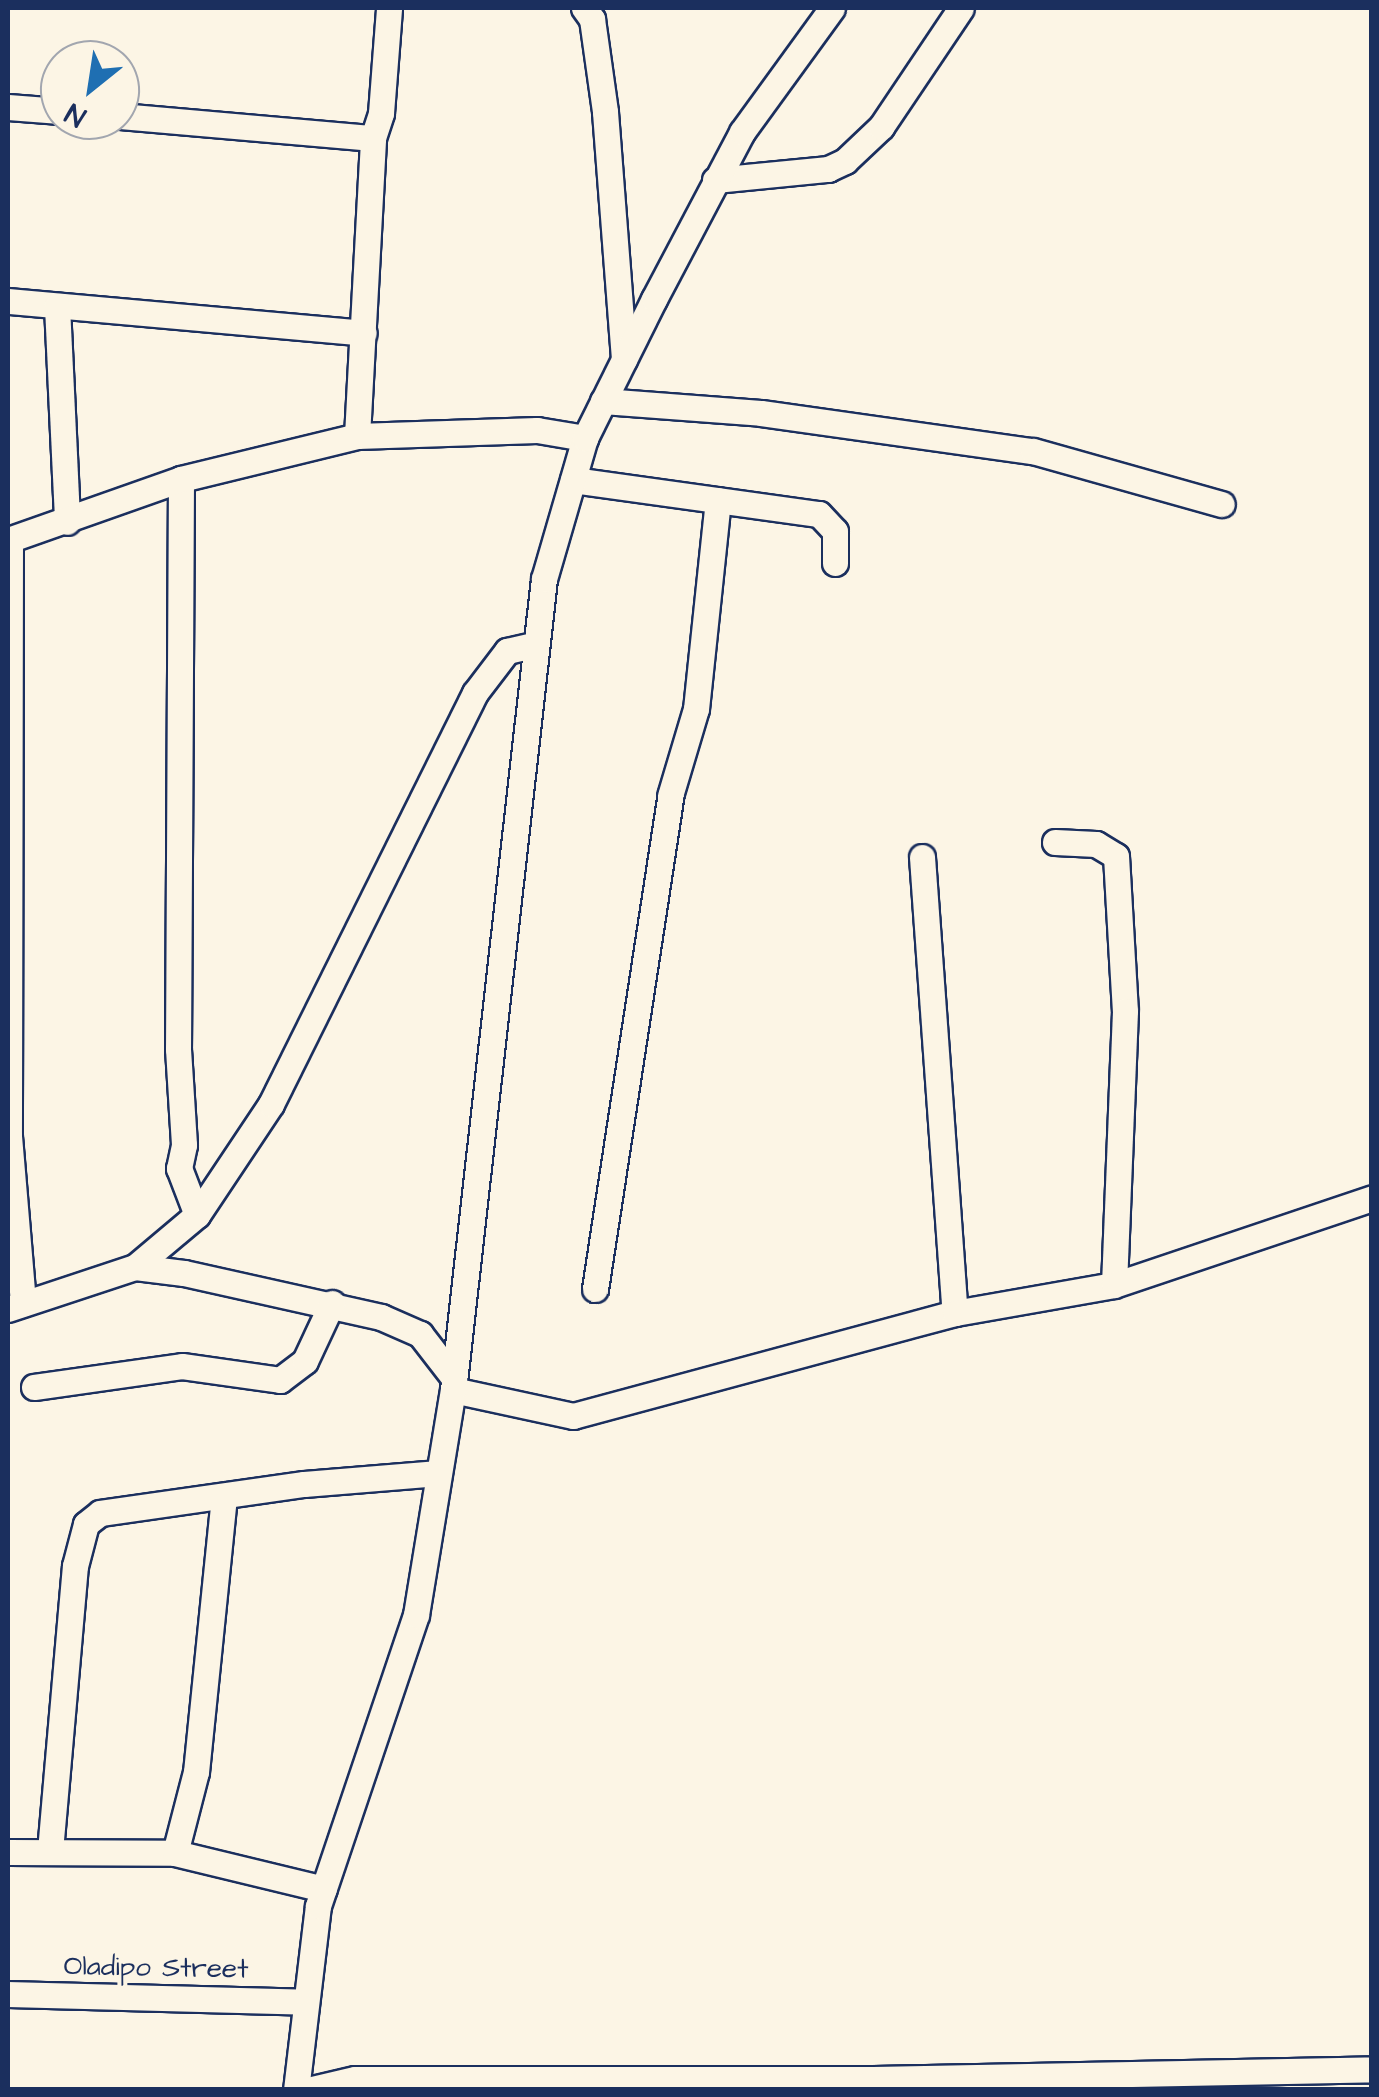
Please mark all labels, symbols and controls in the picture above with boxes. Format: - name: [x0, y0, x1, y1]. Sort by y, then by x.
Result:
- north arrow: [40, 40, 140, 140]
- text: N: [58, 93, 93, 136]
- street label: Oladipo Street: [63, 1950, 249, 1986]

